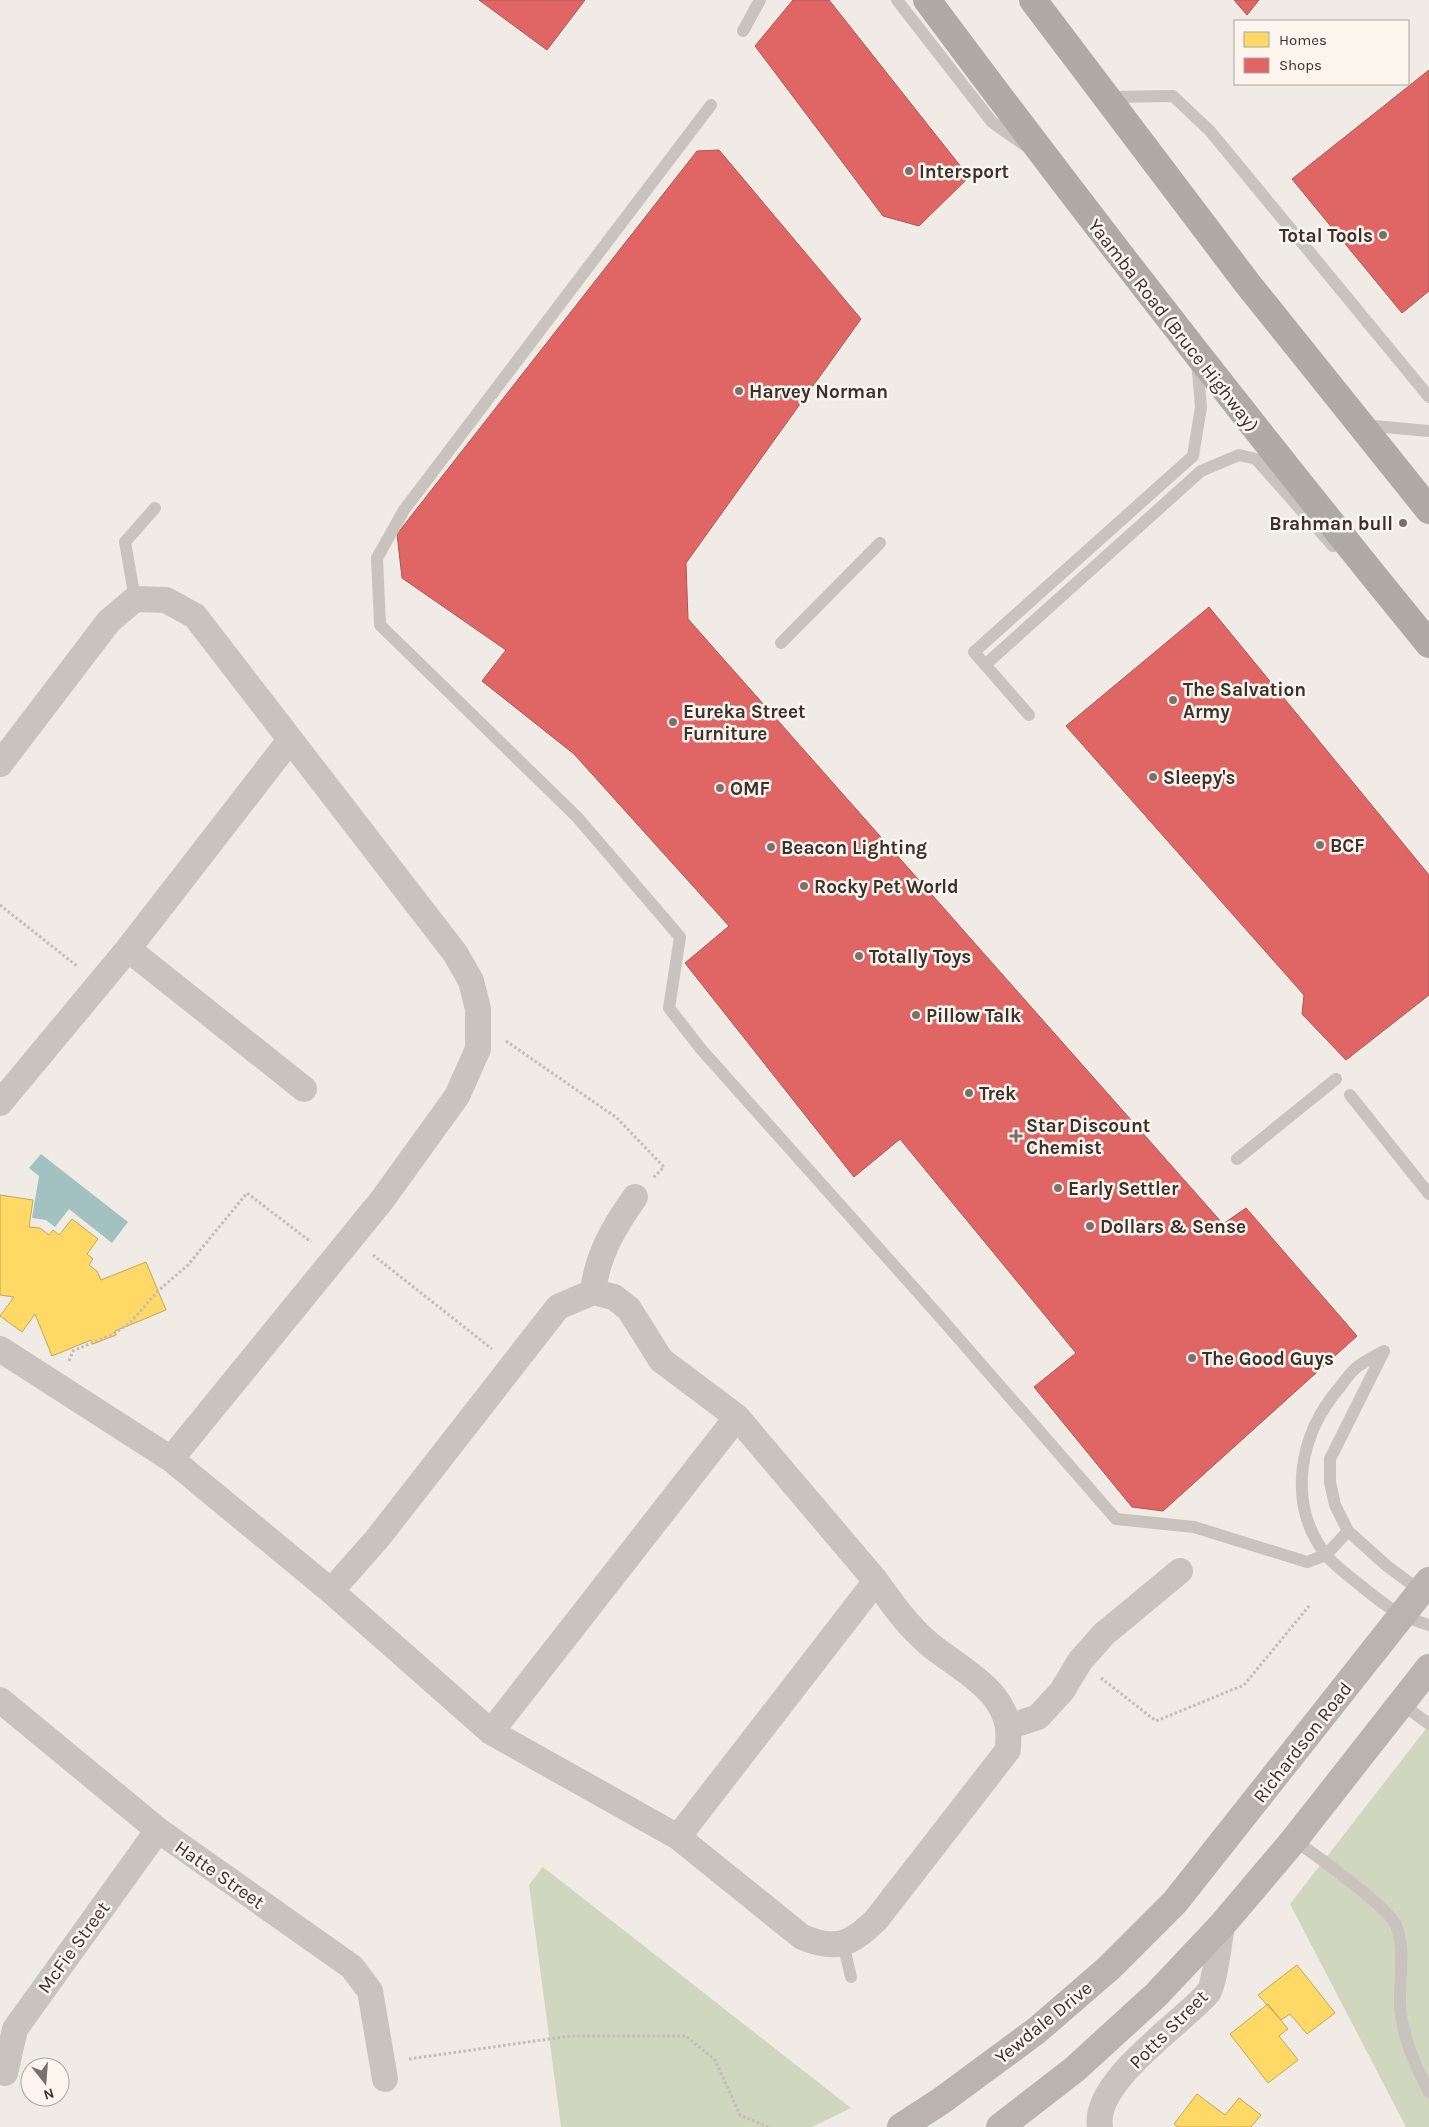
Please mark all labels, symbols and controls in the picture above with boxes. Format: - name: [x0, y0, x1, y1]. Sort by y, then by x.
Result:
- legend: [1234, 20, 1409, 85]
- text: Homes: [1279, 31, 1327, 49]
- text: Shops: [1279, 56, 1322, 74]
- place label: Intersport: [919, 161, 1009, 183]
- marker: Intersport: [903, 165, 915, 177]
- street label: Yaamba Road (Bruce Highway): [1083, 215, 1263, 436]
- place label: Total Tools: [1279, 225, 1373, 247]
- marker: Total Tools: [1377, 229, 1389, 241]
- place label: Harvey Norman: [749, 381, 888, 403]
- marker: Harvey Norman: [733, 385, 745, 397]
- place label: Brahman bull: [1269, 513, 1393, 535]
- marker: Brahman bull: [1397, 517, 1409, 529]
- place label: The Salvation Army: [1183, 679, 1306, 723]
- marker: The Salvation Army: [1167, 694, 1179, 706]
- place label: Eureka Street Furniture: [683, 701, 805, 745]
- marker: Eureka Street Furniture: [667, 716, 679, 728]
- place label: Sleepy's: [1163, 767, 1236, 789]
- marker: Sleepy's: [1147, 771, 1159, 783]
- place label: OMF: [730, 778, 770, 800]
- marker: OMF: [714, 782, 726, 794]
- place label: BCF: [1330, 835, 1365, 857]
- place label: Beacon Lighting: [781, 837, 927, 859]
- marker: BCF: [1314, 839, 1326, 851]
- marker: Beacon Lighting: [765, 841, 777, 853]
- place label: Rocky Pet World: [814, 876, 959, 898]
- marker: Rocky Pet World: [798, 880, 810, 892]
- place label: Totally Toys: [869, 946, 971, 968]
- marker: Totally Toys: [853, 950, 865, 962]
- place label: Pillow Talk: [926, 1005, 1021, 1027]
- marker: Pillow Talk: [910, 1009, 922, 1021]
- place label: Trek: [979, 1083, 1016, 1105]
- marker: Trek: [963, 1087, 975, 1099]
- place label: Star Discount Chemist: [1026, 1115, 1150, 1159]
- marker: Star Discount Chemist: [1010, 1130, 1022, 1142]
- place label: Early Settler: [1068, 1178, 1179, 1200]
- marker: Early Settler: [1052, 1182, 1064, 1194]
- place label: Dollars & Sense: [1100, 1216, 1246, 1238]
- marker: Dollars & Sense: [1084, 1220, 1096, 1232]
- place label: The Good Guys: [1202, 1348, 1334, 1370]
- marker: The Good Guys: [1186, 1352, 1198, 1364]
- street label: Richardson Road: [1249, 1678, 1357, 1807]
- street label: Hatte Street: [171, 1836, 268, 1914]
- street label: McFie Street: [33, 1897, 114, 1998]
- street label: Yewdale Drive: [991, 1977, 1097, 2069]
- street label: Potts Street: [1125, 1986, 1212, 2073]
- north arrow: [20, 2057, 70, 2107]
- text: N: [41, 2084, 56, 2104]

